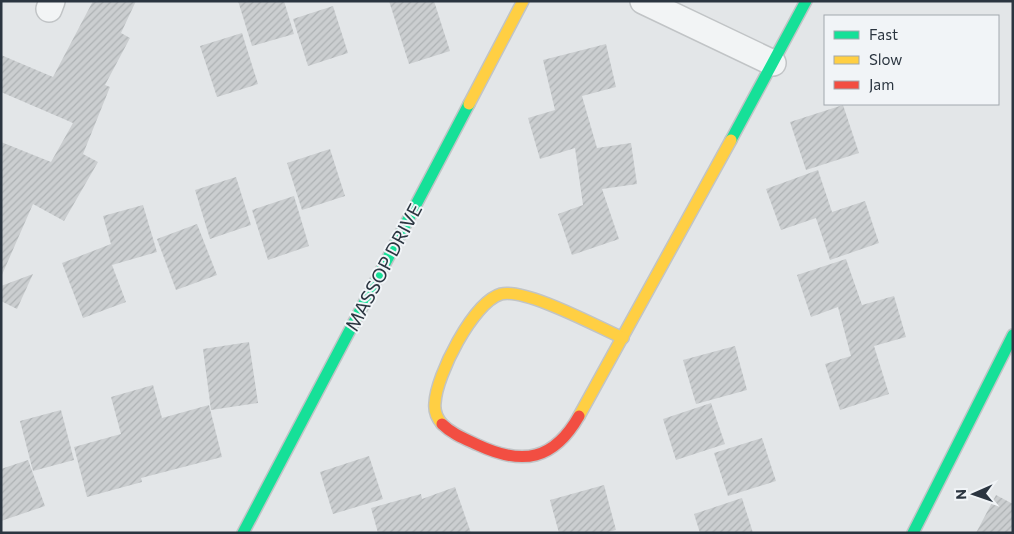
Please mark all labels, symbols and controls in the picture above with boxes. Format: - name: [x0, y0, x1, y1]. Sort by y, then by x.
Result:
- legend: [824, 15, 999, 105]
- text: Fast: [869, 25, 898, 43]
- text: Slow: [869, 50, 902, 68]
- text: Jam: [869, 75, 894, 93]
- street label: MASSOP DRIVE: [340, 199, 426, 335]
- north arrow: [949, 469, 999, 519]
- text: N: [952, 489, 969, 500]

